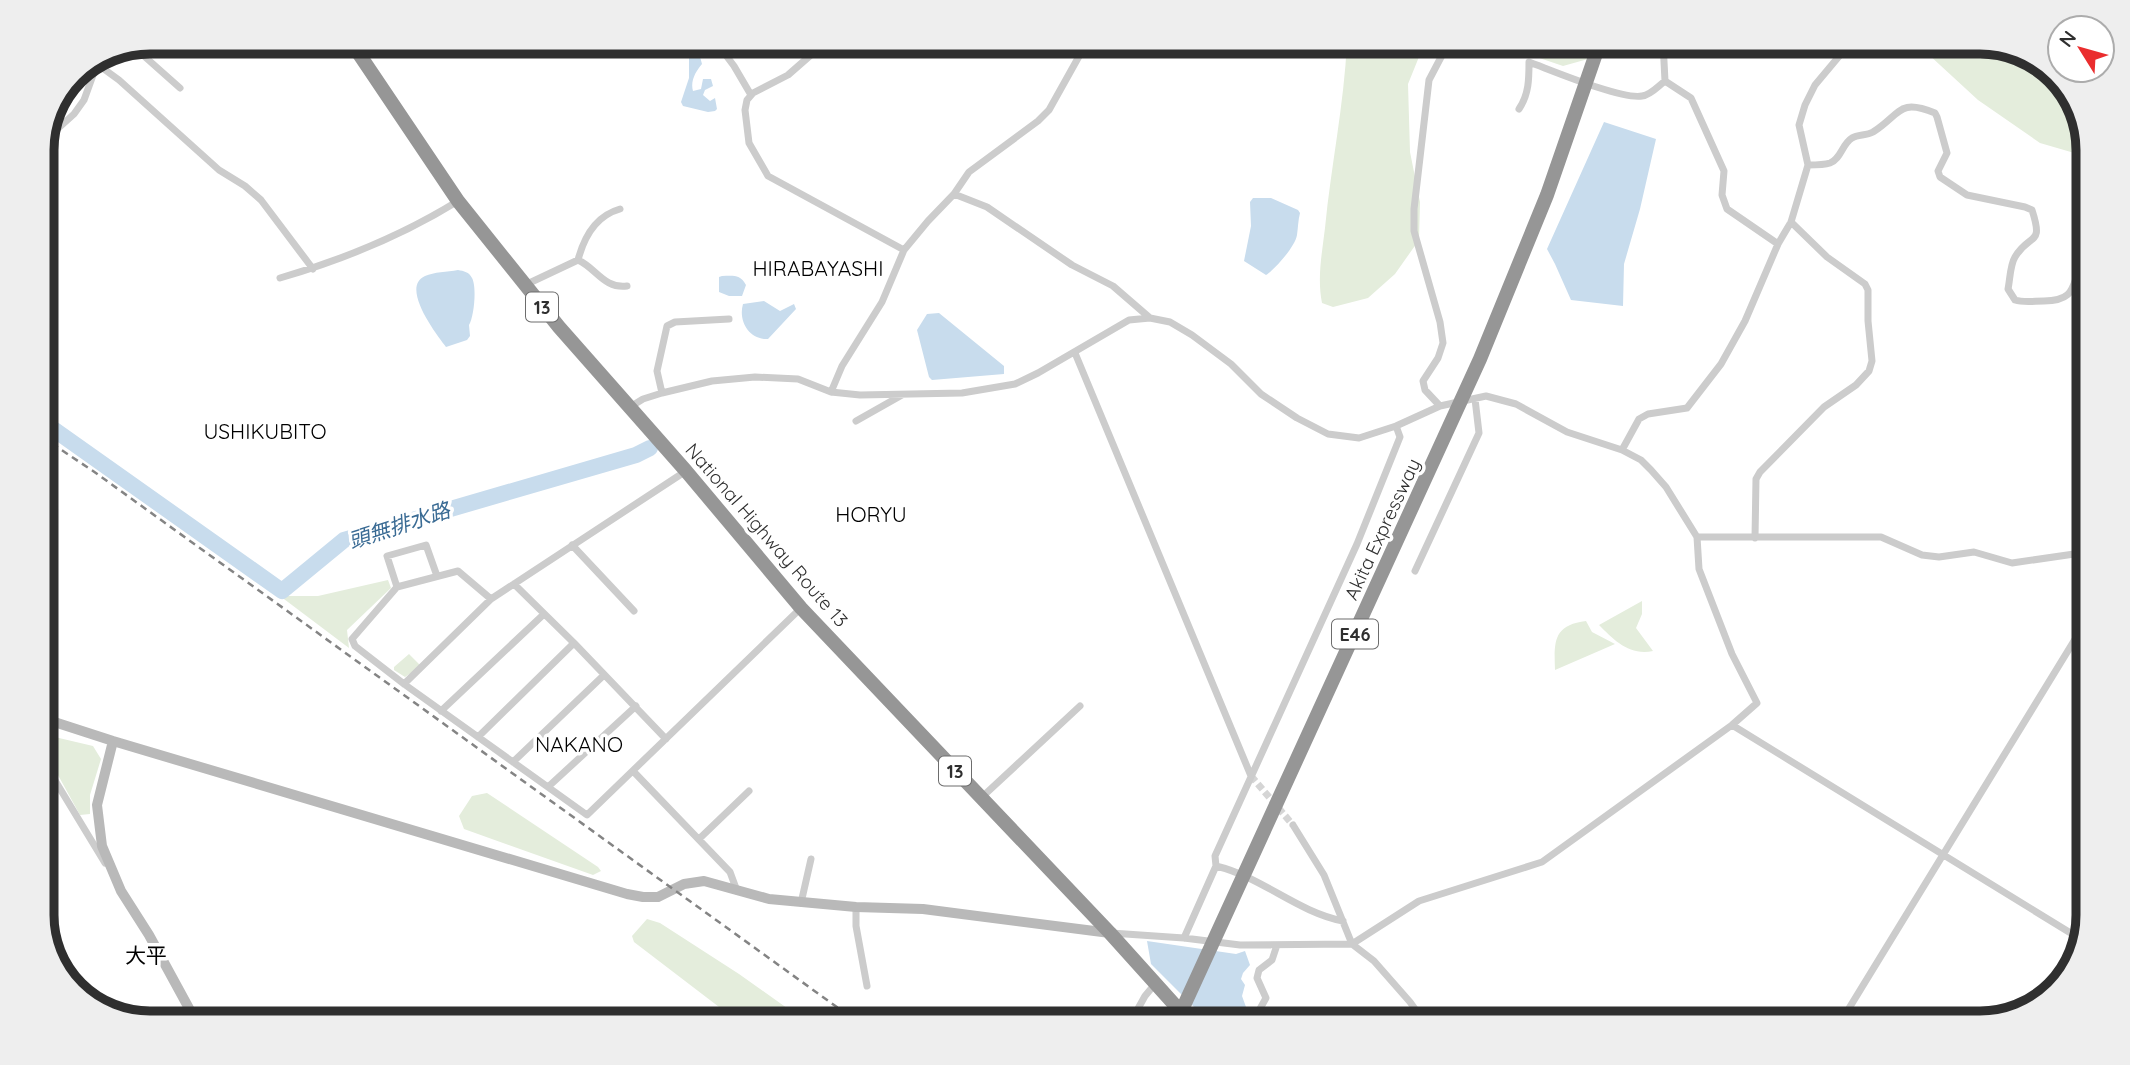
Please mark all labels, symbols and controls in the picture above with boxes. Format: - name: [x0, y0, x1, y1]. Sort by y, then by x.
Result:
- north arrow: [2046, 14, 2116, 84]
- text: N: [2054, 26, 2081, 52]
- district label: HIRABAYASHI: [753, 255, 883, 281]
- road number: 13: [526, 292, 558, 321]
- district label: USHIKUBITO: [203, 418, 327, 444]
- street label: National Highway Route 13: [681, 438, 853, 632]
- street label: Akita Expressway: [1339, 454, 1425, 604]
- water label: 頭無排水路: [345, 496, 455, 554]
- district label: HORYU: [835, 501, 907, 527]
- road number: E46: [1332, 620, 1378, 648]
- district label: NAKANO: [535, 731, 623, 757]
- road number: 13: [939, 756, 971, 786]
- district label: 大平: [125, 942, 167, 968]

